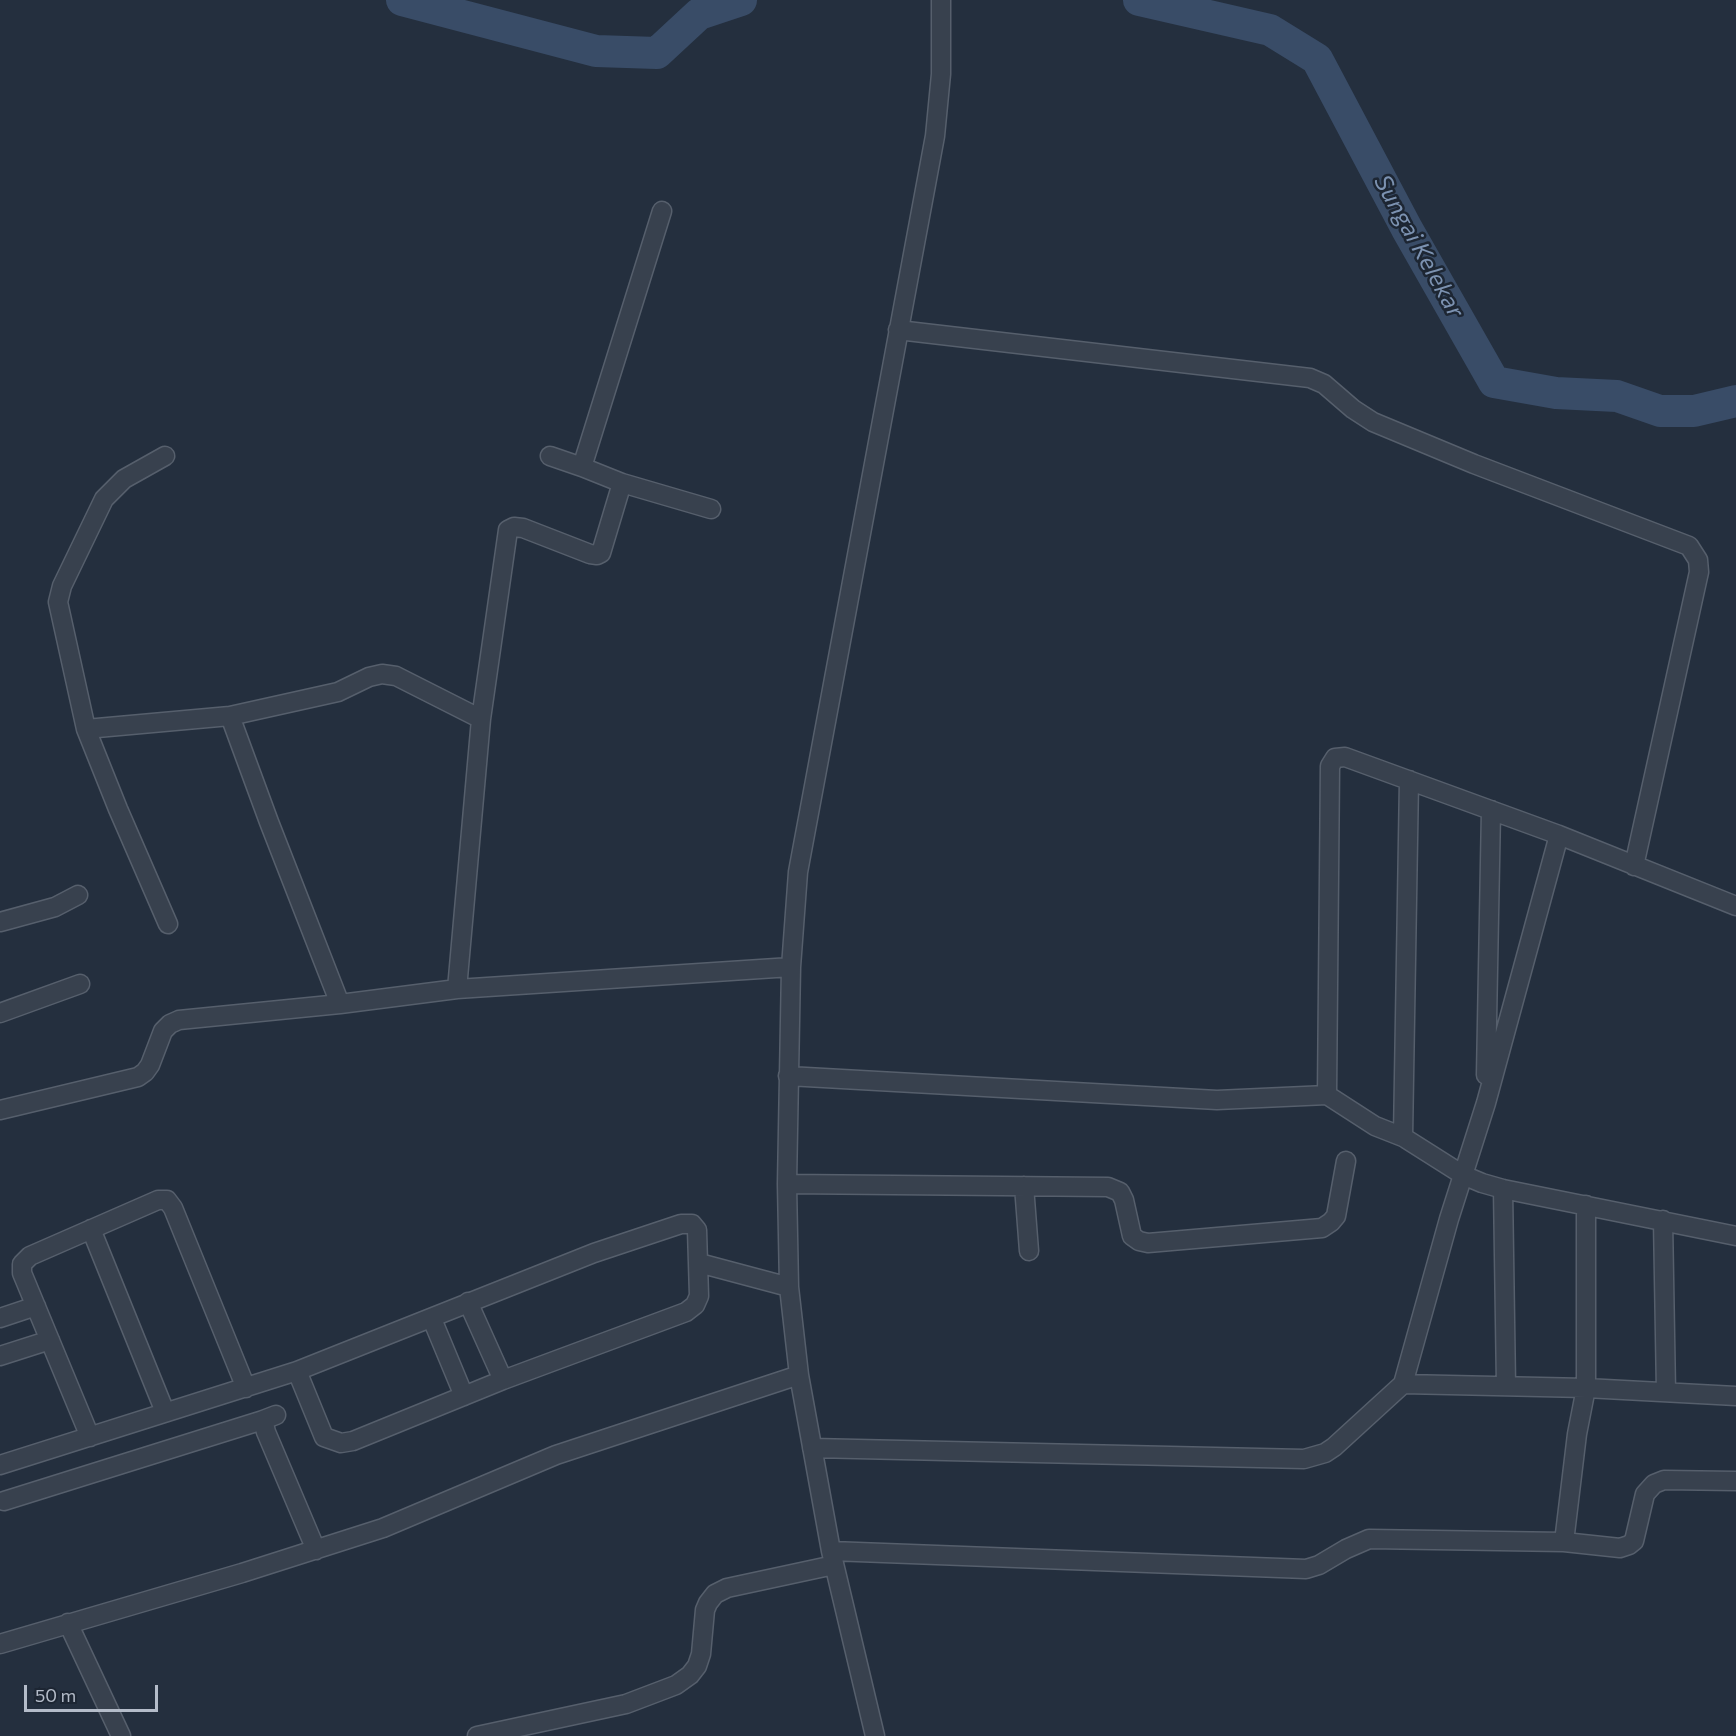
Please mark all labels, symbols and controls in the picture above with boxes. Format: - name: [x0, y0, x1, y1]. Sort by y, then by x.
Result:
- water label: Sungai Kelekar: [1368, 170, 1470, 322]
- scale bar: [27, 1673, 160, 1711]
- text: 50 m: [35, 1684, 76, 1706]

